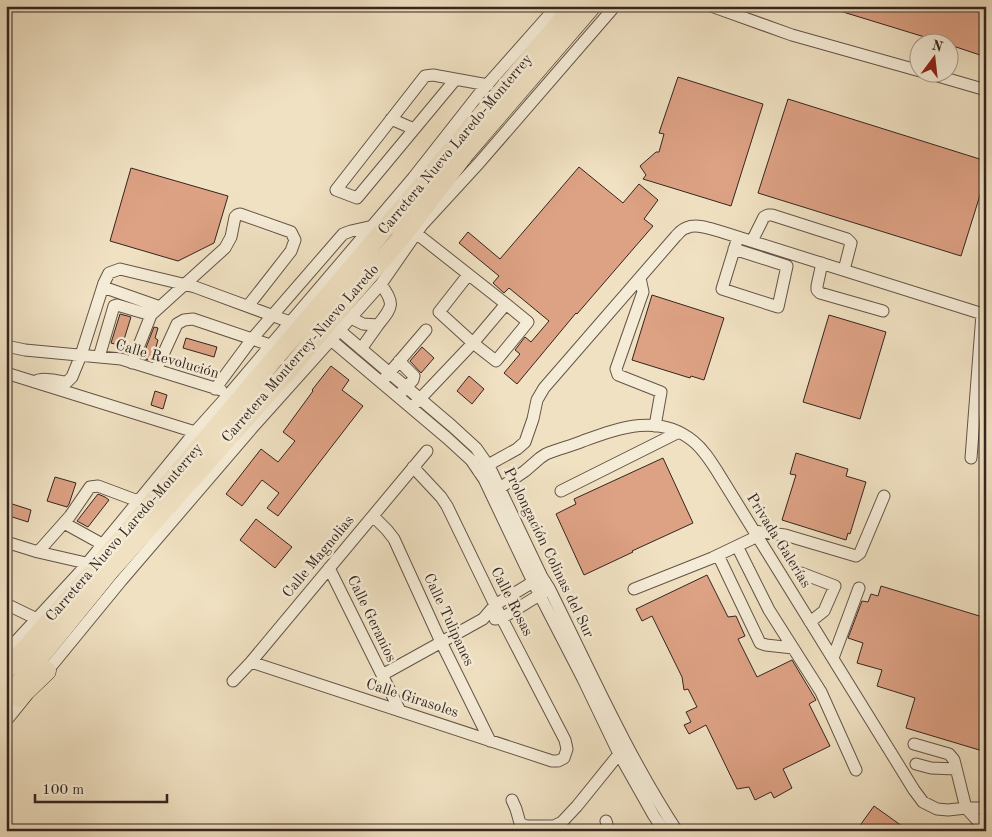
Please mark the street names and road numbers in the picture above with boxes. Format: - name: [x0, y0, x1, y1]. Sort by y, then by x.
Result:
- street label: Carretera Nuevo Laredo-Monterrey: [376, 52, 536, 238]
- street label: Carretera Monterrey-Nuevo Laredo: [220, 262, 382, 446]
- street label: Calle Revolución: [113, 338, 221, 382]
- street label: Carretera Nuevo Laredo-Monterrey: [44, 441, 206, 625]
- street label: Prolongación Colinas del Sur: [500, 465, 596, 641]
- street label: Privada Galerías: [743, 491, 813, 591]
- street label: Calle Magnolias: [280, 513, 358, 601]
- street label: Calle Rosas: [487, 565, 535, 639]
- street label: Calle Tulipanes: [420, 571, 476, 669]
- street label: Calle Geranios: [344, 573, 398, 665]
- street label: Calle Girasoles: [364, 677, 460, 721]

